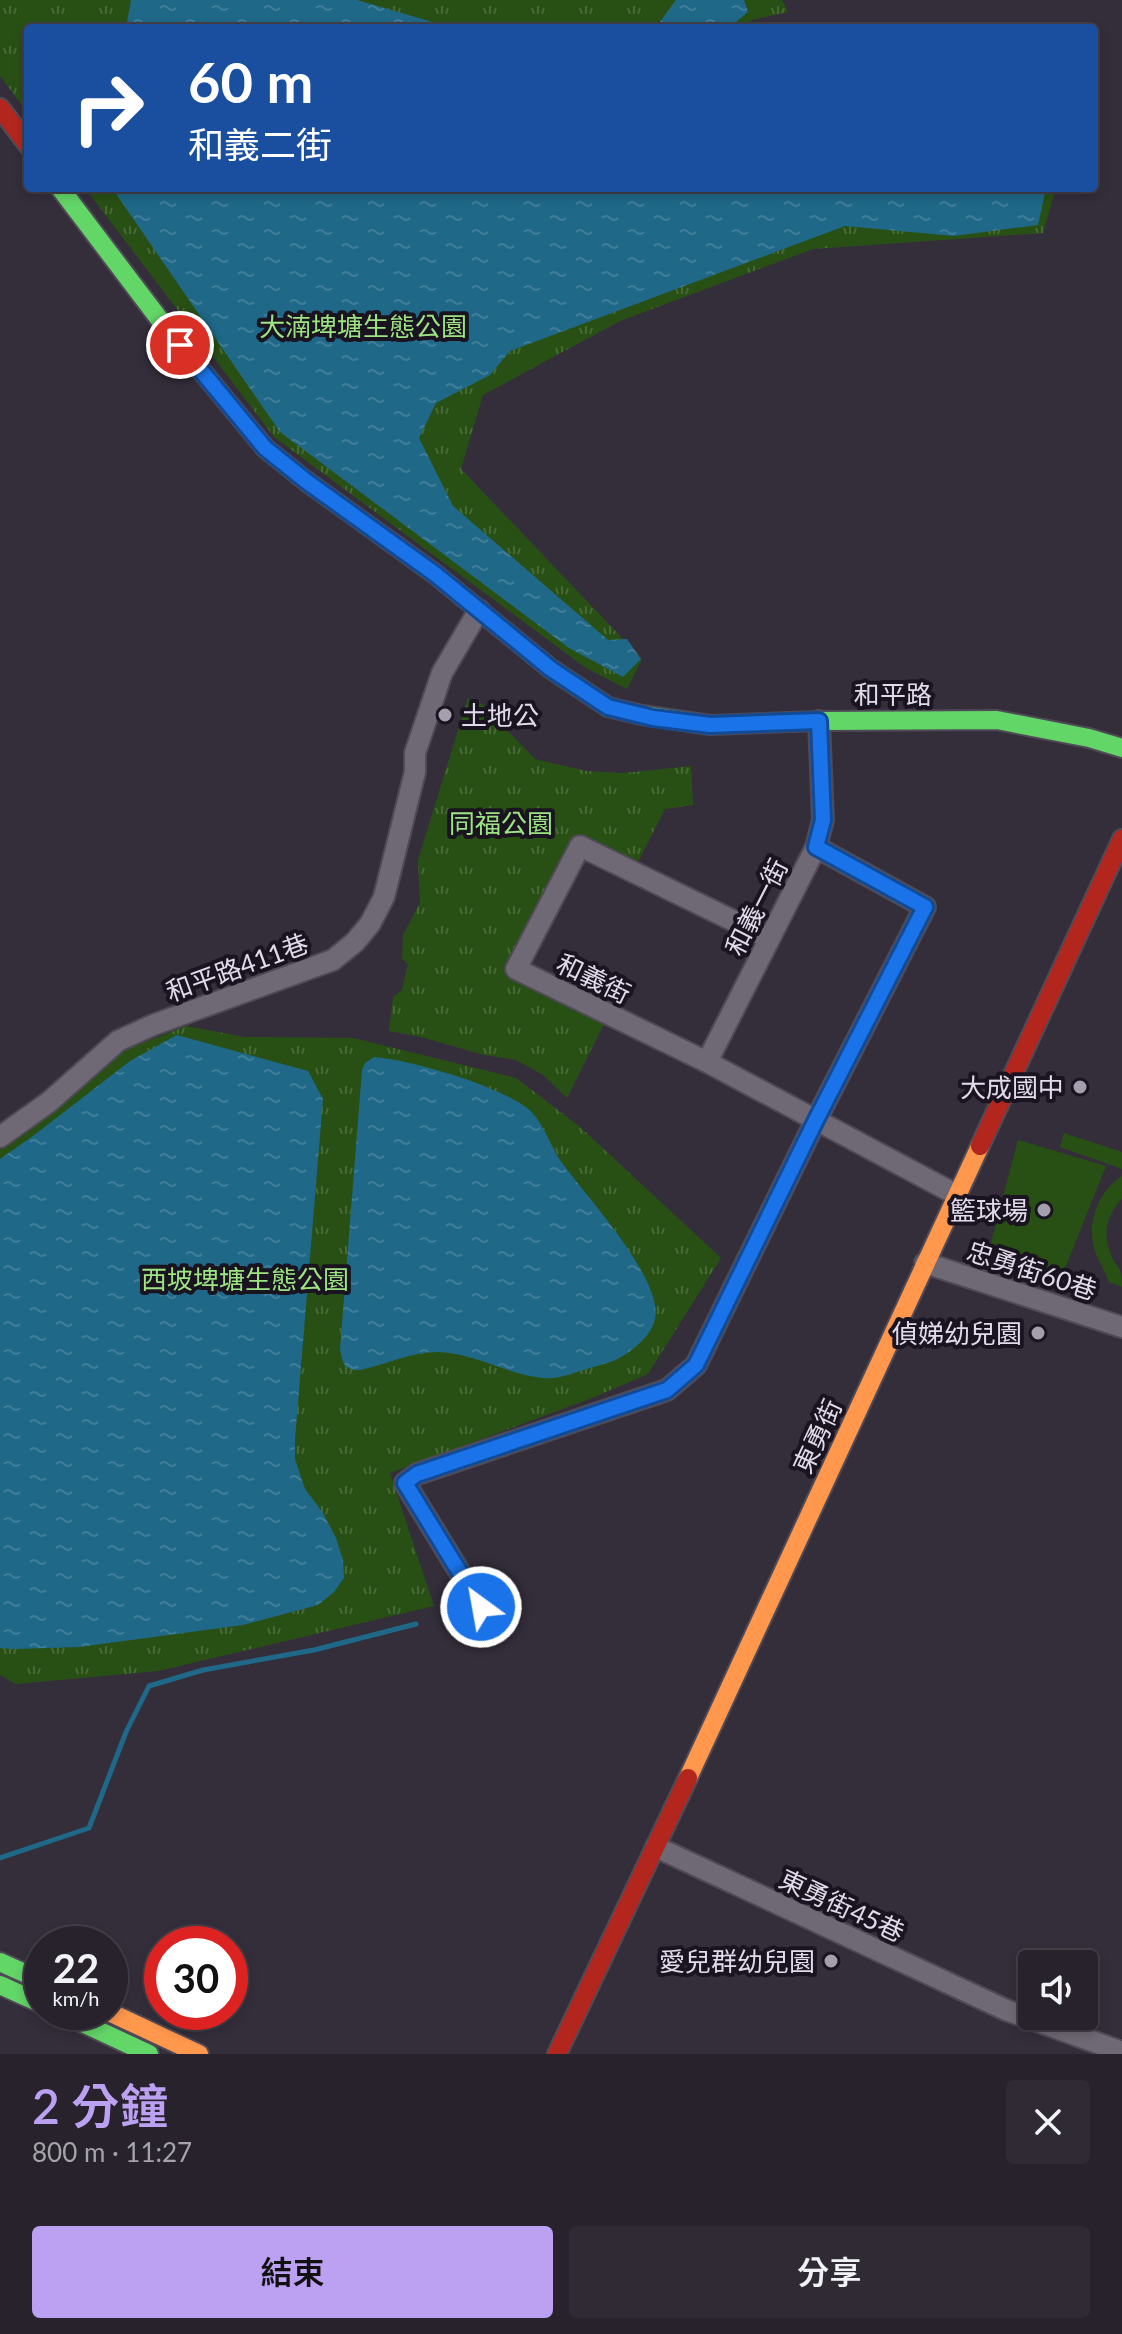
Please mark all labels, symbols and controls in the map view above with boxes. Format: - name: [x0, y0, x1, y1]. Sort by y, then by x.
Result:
- text: 60 m: [188, 48, 313, 115]
- icon: right: [56, 56, 160, 160]
- text: 和義二街: [188, 122, 332, 166]
- park label: 大湳埤塘生態公園: [259, 310, 467, 342]
- pin: [146, 311, 214, 379]
- icon: arrive: [158, 323, 202, 367]
- street label: 和平路: [854, 678, 932, 710]
- place label: 土地公: [461, 699, 539, 731]
- marker: 土地公: [436, 706, 454, 724]
- park label: 同福公園: [449, 807, 553, 839]
- street label: 和義一街: [718, 853, 794, 961]
- street label: 和平路411巷: [161, 926, 313, 1008]
- street label: 和義街: [552, 947, 636, 1009]
- place label: 大成國中: [960, 1071, 1064, 1103]
- marker: 大成國中: [1071, 1078, 1089, 1096]
- place label: 籃球場: [950, 1194, 1028, 1226]
- marker: 籃球場: [1035, 1201, 1053, 1219]
- street label: 忠勇街60巷: [963, 1234, 1101, 1306]
- park label: 西坡埤塘生態公園: [141, 1263, 349, 1295]
- place label: 偵娣幼兒園: [892, 1317, 1022, 1349]
- marker: 偵娣幼兒園: [1029, 1324, 1047, 1342]
- street label: 東勇街: [786, 1394, 848, 1478]
- position arrow: [439, 1565, 523, 1649]
- street label: 東勇街45巷: [774, 1862, 910, 1948]
- speed limit sign: 30: [144, 1926, 248, 2030]
- text: 22: [53, 1944, 99, 1992]
- place label: 愛兒群幼兒園: [659, 1945, 815, 1977]
- map controls: [1018, 1950, 1098, 2030]
- button: sound: [1018, 1950, 1098, 2030]
- marker: 愛兒群幼兒園: [822, 1952, 840, 1970]
- text: km/h: [53, 1986, 99, 2010]
- text: 2 分鐘: [32, 2077, 168, 2134]
- button: close: [1006, 2080, 1090, 2164]
- text: 800 m · 11:27: [32, 2136, 192, 2168]
- button: 結束: [32, 2226, 553, 2318]
- button: 分享: [569, 2226, 1090, 2318]

